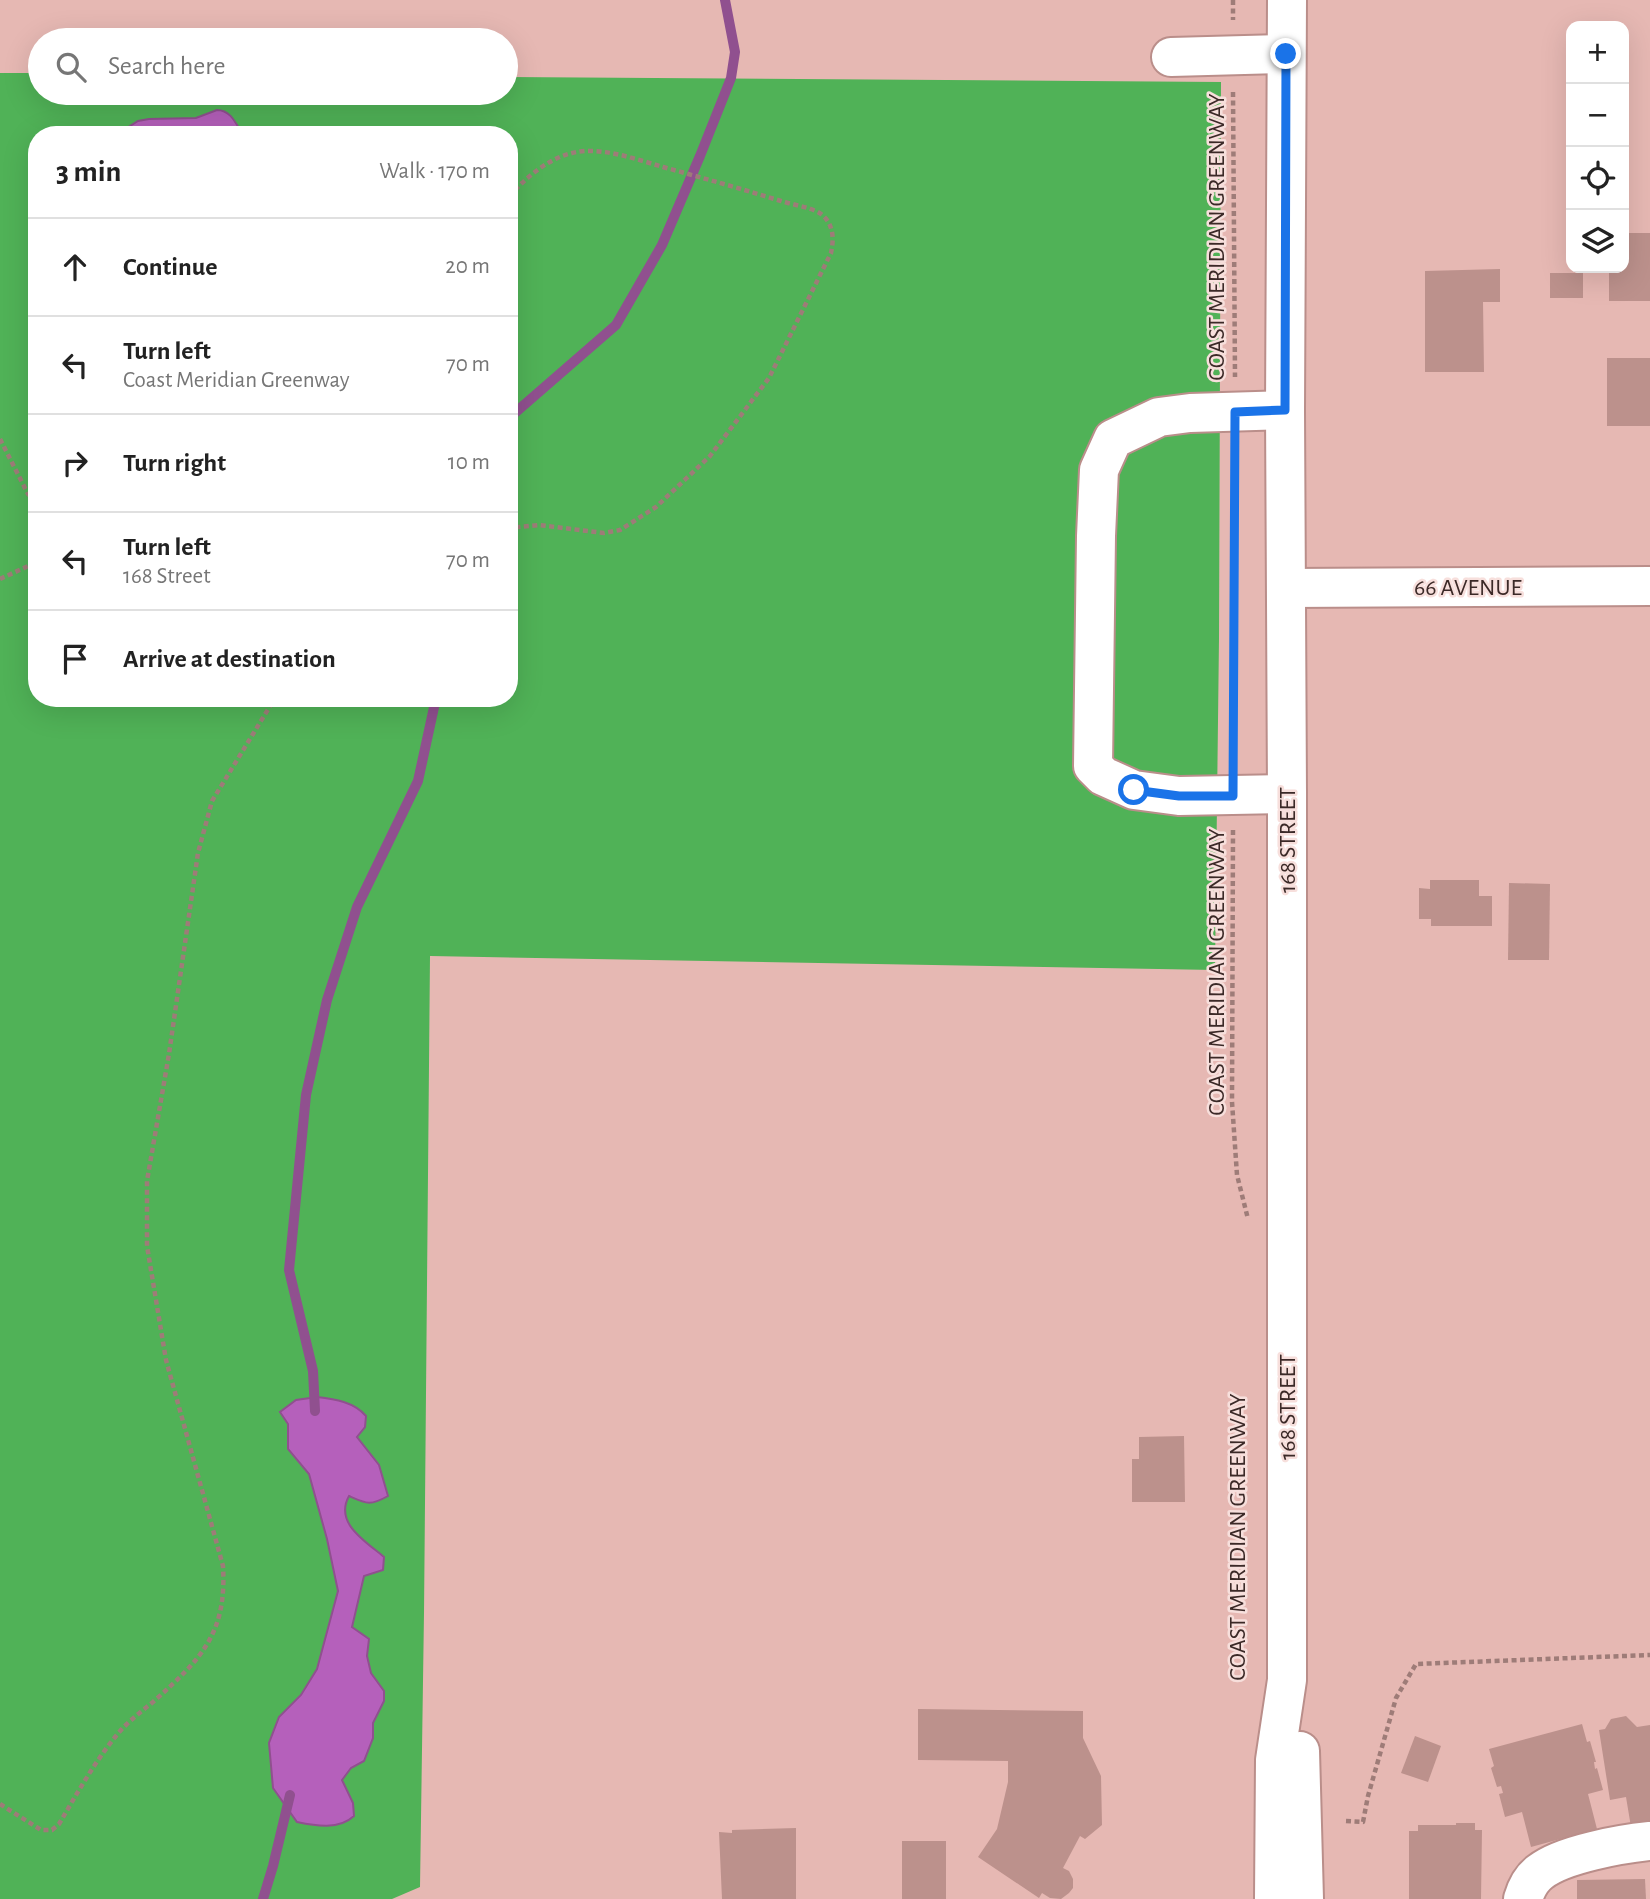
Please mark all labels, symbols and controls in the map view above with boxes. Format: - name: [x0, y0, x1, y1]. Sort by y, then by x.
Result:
- map controls: [1566, 21, 1629, 273]
- button: +: [1566, 21, 1629, 84]
- search box: [28, 28, 518, 105]
- route end: [1270, 38, 1301, 69]
- icon: search: [52, 48, 90, 86]
- text: Search here: [108, 53, 226, 79]
- button: −: [1566, 84, 1629, 147]
- street label: COAST MERIDIAN GREENWAY: [1205, 93, 1229, 381]
- button: locate: [1566, 147, 1629, 210]
- text: 3 min: [56, 157, 121, 187]
- text: Walk · 170 m: [379, 160, 490, 183]
- button: layers: [1566, 210, 1629, 273]
- icon: ahead: [56, 248, 94, 286]
- text: Continue: [123, 254, 218, 280]
- text: 20 m: [445, 255, 490, 278]
- text: Turn left: [123, 338, 211, 364]
- icon: left: [56, 346, 94, 384]
- text: 70 m: [446, 353, 490, 376]
- text: Coast Meridian Greenway: [123, 369, 350, 392]
- icon: right: [56, 444, 94, 482]
- text: Turn right: [123, 450, 226, 476]
- text: 10 m: [448, 451, 490, 474]
- text: Turn left: [123, 534, 211, 560]
- icon: left: [56, 542, 94, 580]
- text: 70 m: [446, 549, 490, 572]
- text: 168 Street: [123, 565, 211, 588]
- street label: 66 AVENUE: [1414, 576, 1522, 600]
- icon: arrive: [56, 640, 94, 678]
- text: Arrive at destination: [123, 646, 336, 672]
- route start: [1118, 774, 1149, 805]
- street label: 168 STREET: [1276, 787, 1300, 893]
- street label: COAST MERIDIAN GREENWAY: [1205, 828, 1229, 1116]
- street label: 168 STREET: [1276, 1354, 1300, 1460]
- street label: COAST MERIDIAN GREENWAY: [1226, 1393, 1250, 1681]

